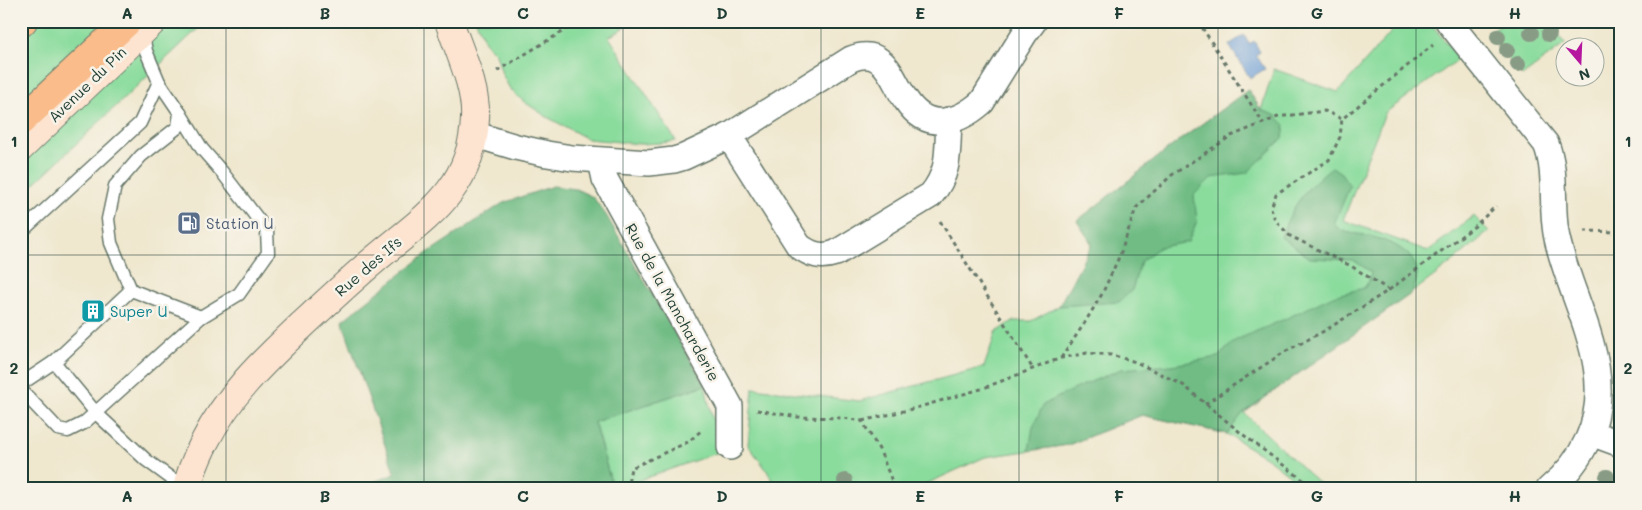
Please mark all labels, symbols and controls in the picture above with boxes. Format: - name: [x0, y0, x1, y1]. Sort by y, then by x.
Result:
- text: A: [121, 2, 133, 23]
- text: B: [320, 2, 330, 23]
- text: C: [517, 2, 529, 23]
- text: D: [716, 2, 728, 23]
- text: E: [915, 2, 925, 23]
- text: F: [1114, 2, 1124, 23]
- text: G: [1311, 2, 1323, 23]
- text: H: [1509, 2, 1521, 23]
- north arrow: [1554, 38, 1604, 88]
- street label: Avenue du Pin: [44, 42, 130, 126]
- text: N: [1576, 64, 1593, 85]
- text: 1: [10, 130, 18, 151]
- text: 1: [1624, 130, 1632, 151]
- fuel station icon: Station U: [176, 210, 202, 236]
- place label: Station U: [206, 213, 274, 233]
- street label: Rue de la Mancharderie: [621, 220, 725, 384]
- street label: Rue des Ifs: [330, 231, 406, 301]
- building icon: Super U: [80, 298, 106, 324]
- place label: Super U: [110, 301, 168, 321]
- text: 2: [10, 357, 19, 378]
- text: 2: [1624, 357, 1633, 378]
- text: A: [121, 485, 133, 506]
- text: B: [320, 485, 330, 506]
- text: C: [517, 485, 529, 506]
- text: D: [716, 485, 728, 506]
- text: E: [915, 485, 925, 506]
- text: F: [1114, 485, 1124, 506]
- text: G: [1311, 485, 1323, 506]
- text: H: [1509, 485, 1521, 506]

